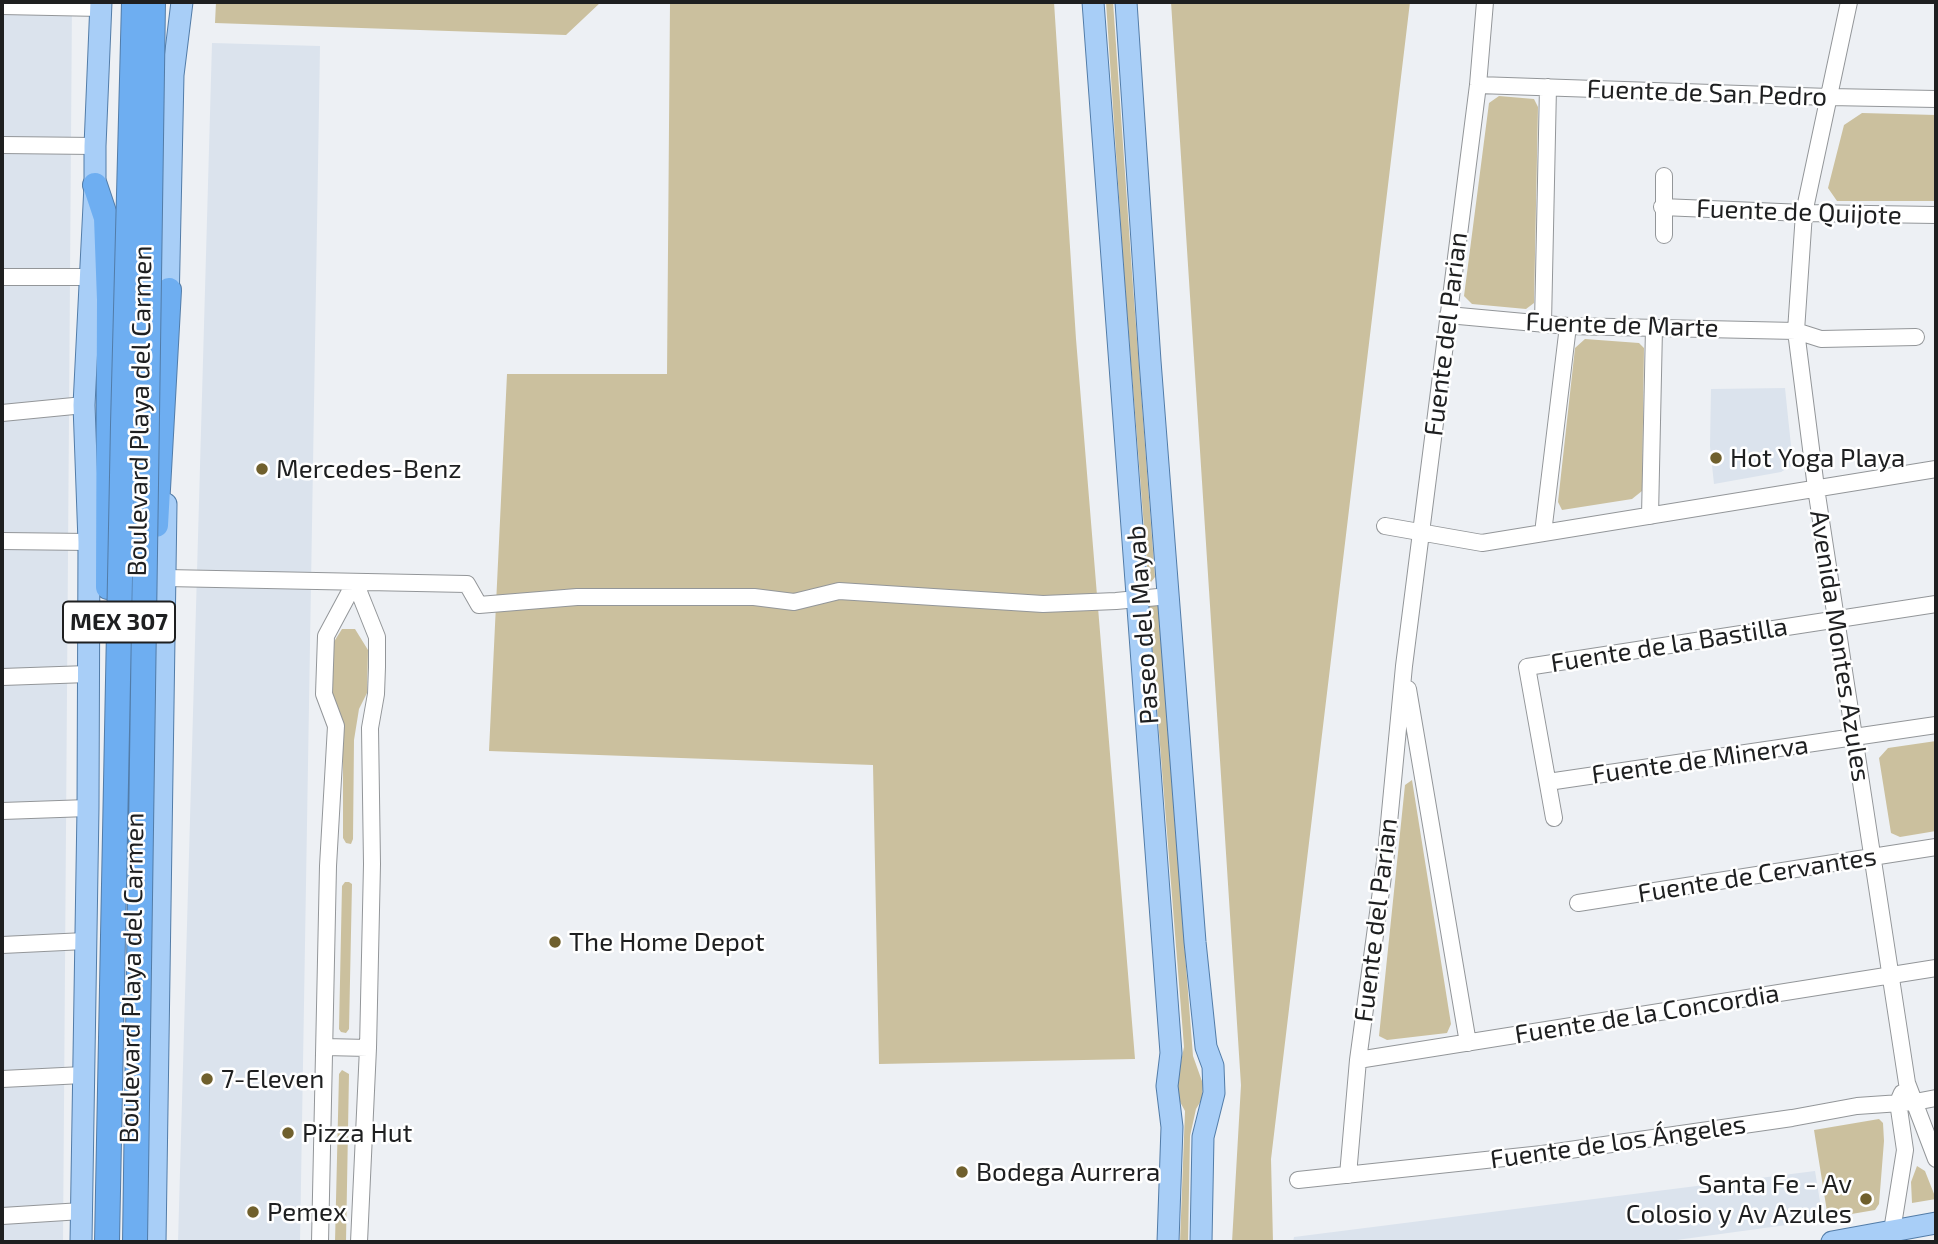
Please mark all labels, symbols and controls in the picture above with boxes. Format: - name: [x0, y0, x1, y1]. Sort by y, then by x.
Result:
- street label: Fuente de San Pedro: [1586, 73, 1828, 113]
- street label: Fuente de Quijote: [1696, 193, 1902, 231]
- street label: Fuente del Parian: [1418, 230, 1474, 438]
- street label: Boulevard Playa del Carmen: [122, 245, 158, 577]
- street label: Fuente de Marte: [1525, 306, 1719, 344]
- place label: Hot Yoga Playa: [1730, 442, 1905, 474]
- marker: Hot Yoga Playa: [1708, 450, 1724, 466]
- place label: Mercedes-Benz: [276, 453, 462, 485]
- marker: Mercedes-Benz: [254, 461, 270, 477]
- street label: Avenida Montes Azules: [1803, 508, 1877, 784]
- street label: Paseo del Mayab: [1120, 524, 1166, 726]
- road number: MEX 307: [63, 602, 175, 642]
- street label: Fuente de la Bastilla: [1548, 611, 1790, 679]
- street label: Fuente de Minerva: [1590, 729, 1810, 791]
- street label: Boulevard Playa del Carmen: [114, 812, 150, 1144]
- street label: Fuente del Parian: [1348, 816, 1404, 1024]
- street label: Fuente de Cervantes: [1635, 841, 1879, 909]
- place label: The Home Depot: [569, 926, 765, 958]
- marker: The Home Depot: [547, 934, 563, 950]
- street label: Fuente de la Concordia: [1513, 978, 1781, 1050]
- place label: 7-Eleven: [221, 1063, 324, 1095]
- marker: 7-Eleven: [199, 1071, 215, 1087]
- street label: Fuente de los Ángeles: [1488, 1109, 1748, 1175]
- place label: Pizza Hut: [302, 1117, 412, 1149]
- marker: Pizza Hut: [280, 1125, 296, 1141]
- place label: Bodega Aurrera: [976, 1156, 1160, 1188]
- marker: Bodega Aurrera: [954, 1164, 970, 1180]
- place label: Santa Fe - Av Colosio y Av Azules: [1626, 1168, 1852, 1230]
- marker: Santa Fe - Av Colosio y Av Azules: [1858, 1191, 1874, 1207]
- place label: Pemex: [267, 1196, 347, 1228]
- marker: Pemex: [245, 1204, 261, 1220]

